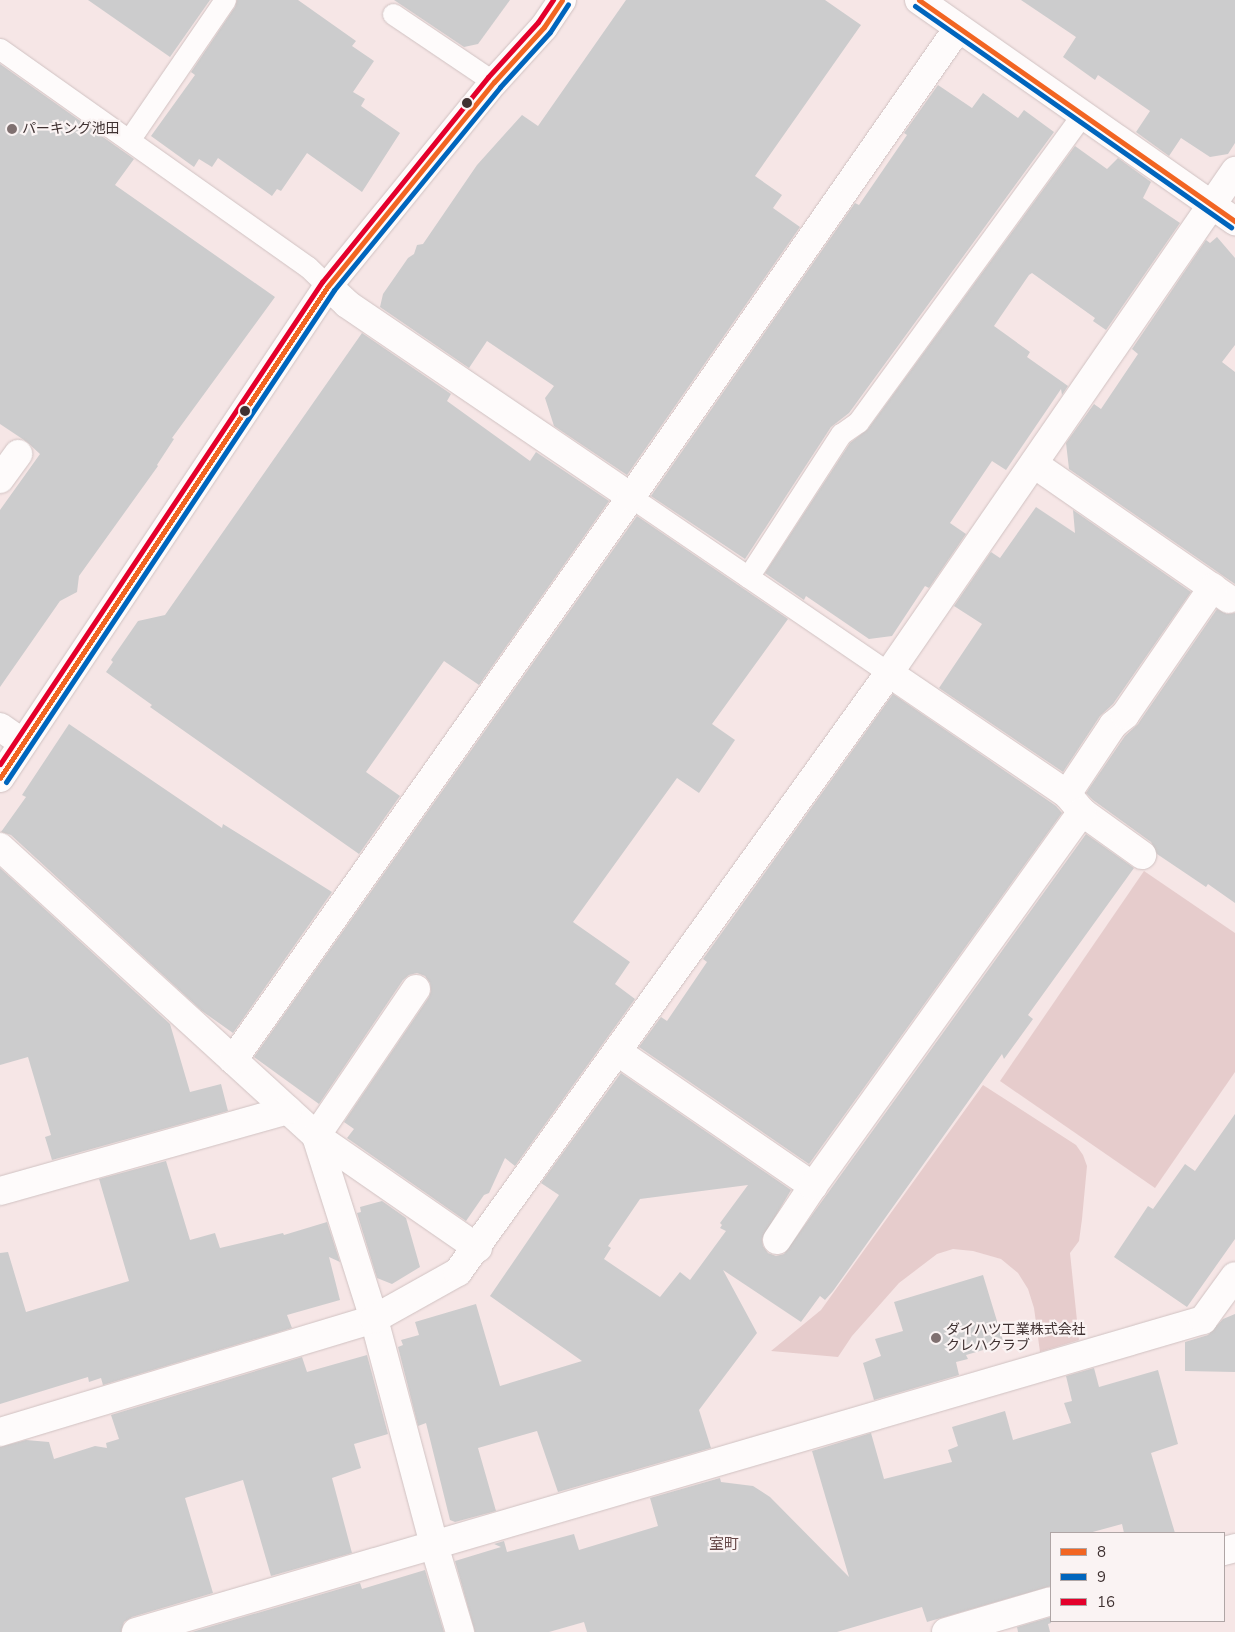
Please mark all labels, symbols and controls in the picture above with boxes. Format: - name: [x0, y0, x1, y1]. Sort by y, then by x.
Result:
- unlabelled marker: [462, 98, 472, 108]
- place label: パーキング池田: [22, 121, 120, 137]
- marker: パーキング池田: [6, 123, 18, 135]
- unlabelled marker: [240, 406, 250, 416]
- place label: ダイハツ工業株式会社 クレハクラブ: [946, 1322, 1086, 1354]
- marker: ダイハツ工業株式会社 クレハクラブ: [930, 1332, 942, 1344]
- legend: [1050, 1532, 1225, 1622]
- district label: 室町: [709, 1536, 739, 1554]
- text: 8: [1097, 1542, 1106, 1562]
- text: 9: [1097, 1567, 1106, 1587]
- text: 16: [1097, 1592, 1115, 1612]

